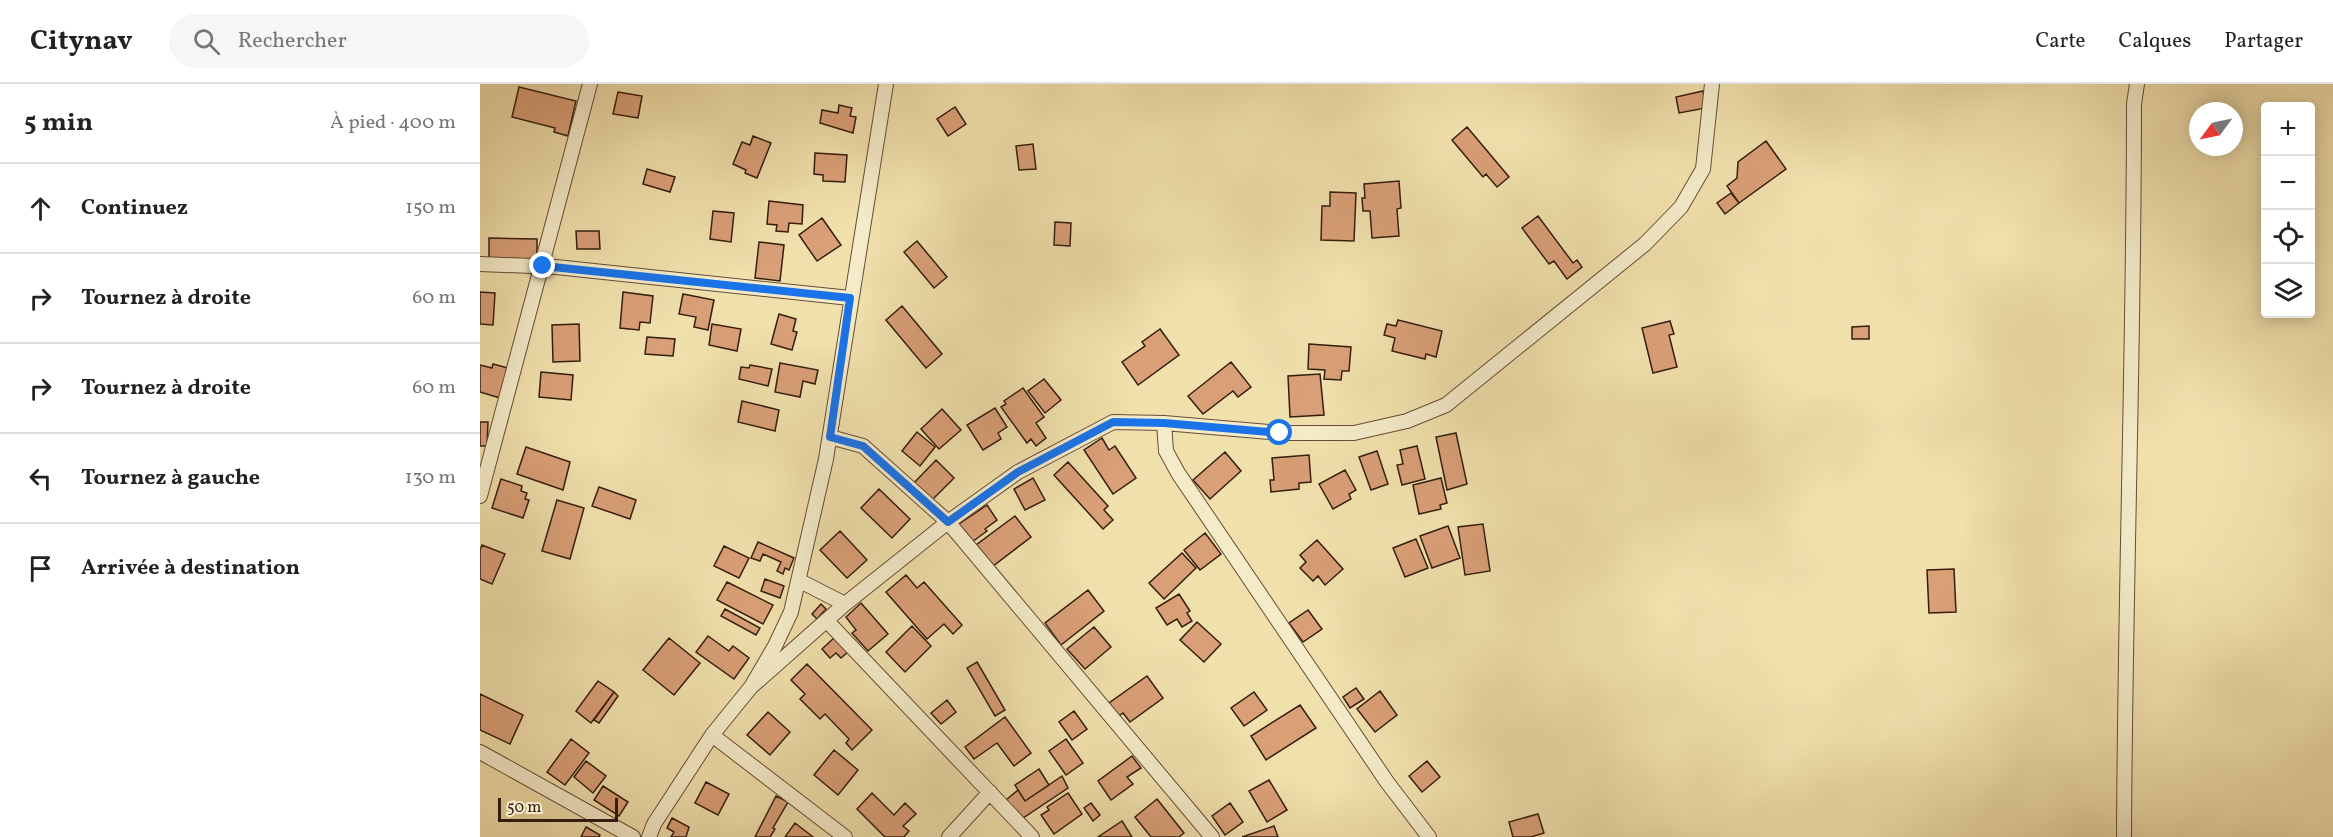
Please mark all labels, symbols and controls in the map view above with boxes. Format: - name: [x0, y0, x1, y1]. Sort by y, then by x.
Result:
- search box: [169, 14, 589, 68]
- text: Citynav: [30, 22, 133, 61]
- icon: search: [190, 25, 223, 58]
- text: Rechercher: [238, 26, 347, 57]
- text: Carte: [2035, 27, 2086, 56]
- text: Calques: [2119, 27, 2191, 56]
- text: Partager: [2224, 27, 2303, 56]
- north arrow: [2189, 102, 2243, 156]
- map controls: [2261, 102, 2315, 318]
- button: +: [2261, 102, 2315, 156]
- text: 5 min: [24, 105, 93, 141]
- text: À pied · 400 m: [330, 109, 456, 137]
- button: −: [2261, 156, 2315, 210]
- icon: ahead: [24, 192, 57, 225]
- text: Continuez: [81, 193, 188, 224]
- text: 150 m: [405, 194, 456, 222]
- button: locate: [2261, 210, 2315, 264]
- route end: [529, 252, 555, 278]
- button: layers: [2261, 264, 2315, 318]
- icon: right: [24, 282, 57, 315]
- text: Tournez à droite: [81, 283, 251, 314]
- text: 60 m: [412, 284, 456, 312]
- icon: right: [24, 372, 57, 405]
- text: Tournez à droite: [81, 373, 251, 404]
- text: 60 m: [412, 374, 456, 402]
- route start: [1266, 419, 1292, 445]
- icon: left: [24, 462, 57, 495]
- text: Tournez à gauche: [81, 463, 260, 494]
- text: 130 m: [405, 464, 456, 492]
- icon: arrive: [24, 552, 57, 585]
- text: Arrivée à destination: [81, 553, 300, 584]
- scale bar: [498, 795, 618, 822]
- text: 50 m: [507, 797, 541, 819]

